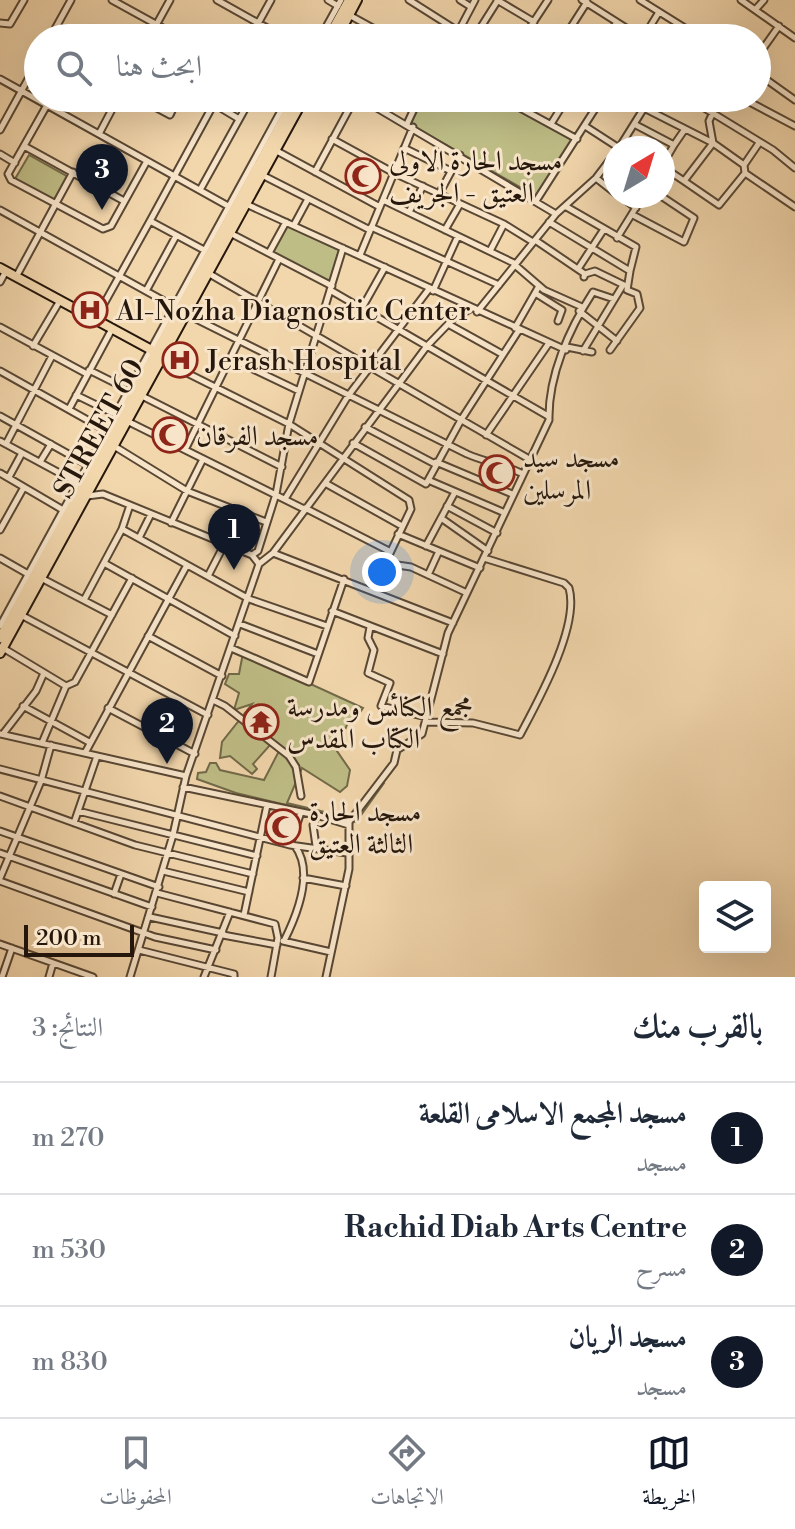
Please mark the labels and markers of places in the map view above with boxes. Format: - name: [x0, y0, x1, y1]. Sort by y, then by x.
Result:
- pin: 3: [76, 144, 128, 210]
- place label: مسجد الحارة الاولى العتيق - الجريف: [389, 144, 563, 211]
- mosque icon: مسجد الحارة الاولى العتيق - الجريف: [344, 157, 382, 195]
- hospital icon: Al-Nozha Diagnostic Center: [71, 291, 109, 329]
- place label: Al-Nozha Diagnostic Center: [115, 294, 470, 329]
- hospital icon: Jerash Hospital: [161, 341, 199, 379]
- place label: Jerash Hospital: [205, 344, 401, 379]
- mosque icon: مسجد الفرقان: [151, 416, 189, 454]
- place label: مسجد الفرقان: [196, 419, 319, 454]
- place label: مسجد سيد المرسلين: [523, 441, 620, 508]
- mosque icon: مسجد سيد المرسلين: [478, 454, 516, 492]
- pin: 1: [208, 504, 260, 570]
- place label: مجمع الكنائس ومدرسة الكتاب المقدس: [287, 690, 473, 757]
- pin: 2: [141, 698, 193, 764]
- temple icon: مجمع الكنائس ومدرسة الكتاب المقدس: [242, 703, 280, 741]
- place label: مسجد الحارة الثالثة العتيق: [309, 795, 421, 862]
- mosque icon: مسجد الحارة الثالثة العتيق: [264, 808, 302, 846]

